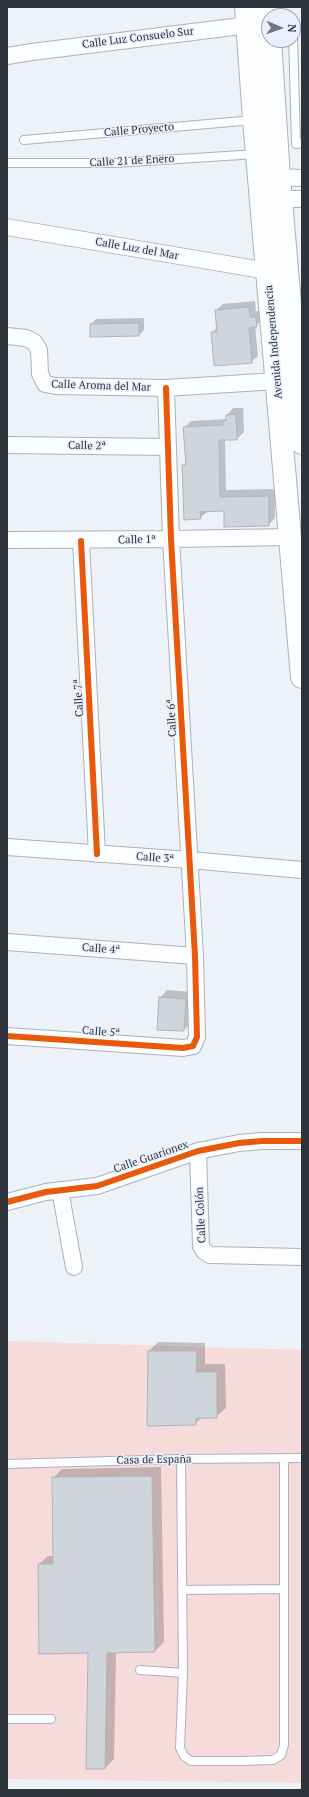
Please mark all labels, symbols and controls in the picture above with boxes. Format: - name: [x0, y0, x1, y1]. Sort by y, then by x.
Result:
- north arrow: [261, 8, 301, 48]
- text: N: [285, 24, 299, 33]
- street label: Calle Luz Consuelo Sur: [81, 25, 195, 51]
- street label: Calle Proyecto: [103, 120, 175, 140]
- street label: Calle 21 de Enero: [89, 152, 175, 170]
- street label: Calle Luz del Mar: [94, 235, 180, 263]
- street label: Avenida Independencia: [262, 284, 286, 400]
- street label: Calle Aroma del Mar: [51, 378, 151, 394]
- street label: Calle 2ª: [68, 439, 106, 453]
- street label: Calle 1ª: [118, 533, 156, 547]
- street label: Calle 7ª: [71, 679, 87, 717]
- street label: Calle 6ª: [164, 699, 180, 737]
- street label: Calle 3ª: [136, 850, 174, 866]
- street label: Calle 4ª: [82, 941, 120, 957]
- street label: Calle 5ª: [82, 1024, 120, 1040]
- street label: Calle Guarionex: [112, 1138, 190, 1176]
- street label: Calle Colón: [193, 1187, 209, 1243]
- street label: Casa de España: [116, 1453, 192, 1467]

